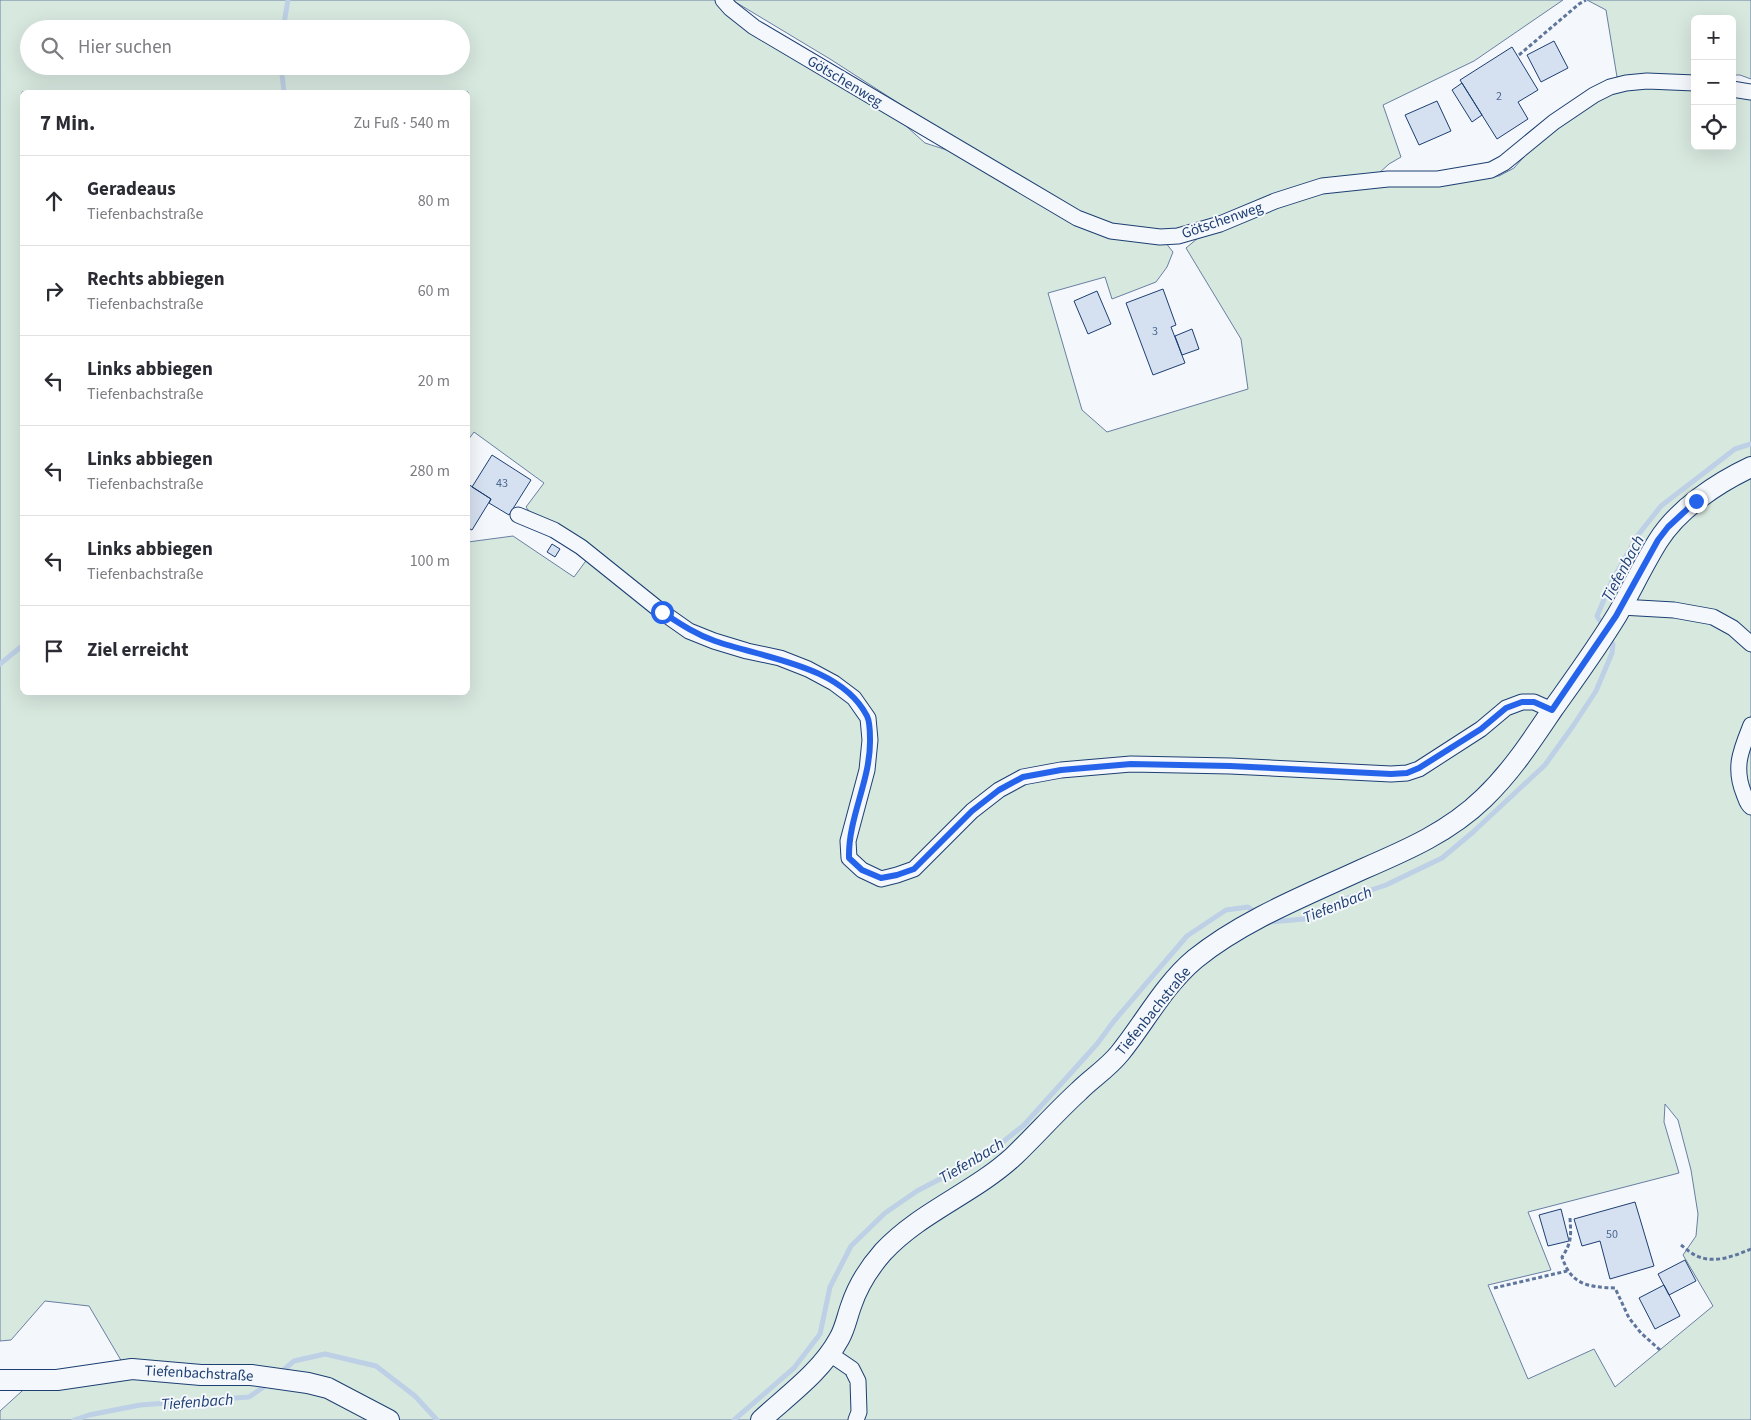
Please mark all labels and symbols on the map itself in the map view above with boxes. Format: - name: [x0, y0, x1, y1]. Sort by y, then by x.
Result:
- street label: Götschenweg: [803, 51, 887, 112]
- house number: 2: [1496, 88, 1502, 105]
- street label: Götschenweg: [1179, 197, 1266, 244]
- house number: 3: [1152, 323, 1158, 340]
- house number: 43: [496, 475, 508, 492]
- route end: [1685, 490, 1708, 513]
- water label: Tiefenbach: [1596, 531, 1650, 606]
- route start: [651, 601, 674, 624]
- water label: Tiefenbach: [1300, 881, 1375, 929]
- street label: Tiefenbachstraße: [1111, 962, 1196, 1060]
- water label: Tiefenbach: [935, 1133, 1008, 1189]
- house number: 50: [1606, 1226, 1618, 1243]
- street label: Tiefenbachstraße: [144, 1360, 254, 1387]
- water label: Tiefenbach: [160, 1388, 234, 1416]

